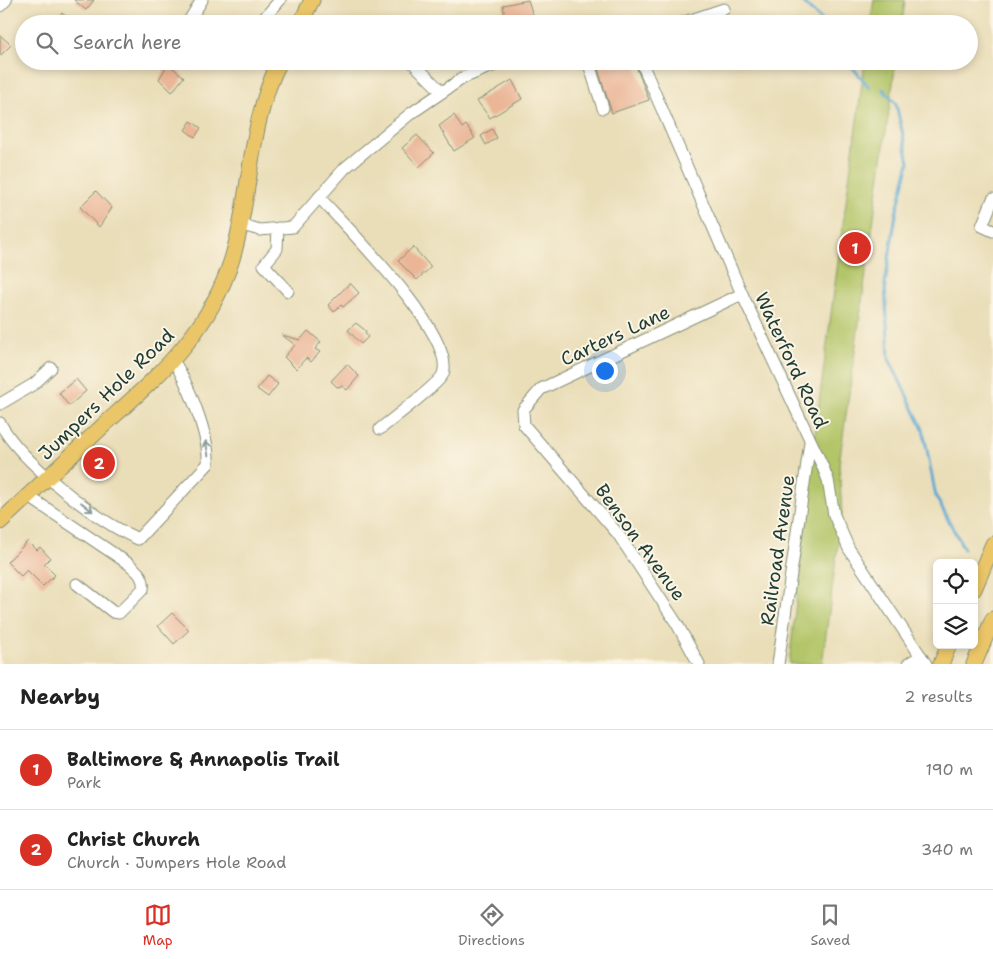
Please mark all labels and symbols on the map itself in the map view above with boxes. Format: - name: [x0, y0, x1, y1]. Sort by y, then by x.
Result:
- pin: 1: [839, 229, 871, 267]
- street label: Waterford Road: [749, 288, 834, 432]
- street label: Carters Lane: [557, 299, 674, 372]
- street label: Jumpers Hole Road: [33, 323, 180, 466]
- your location: [592, 358, 618, 384]
- one-way arrow: [202, 441, 212, 457]
- pin: 2: [83, 444, 115, 482]
- street label: Railroad Avenue: [755, 473, 800, 627]
- street label: Benson Avenue: [590, 479, 692, 606]
- one-way arrow: [80, 501, 93, 512]

